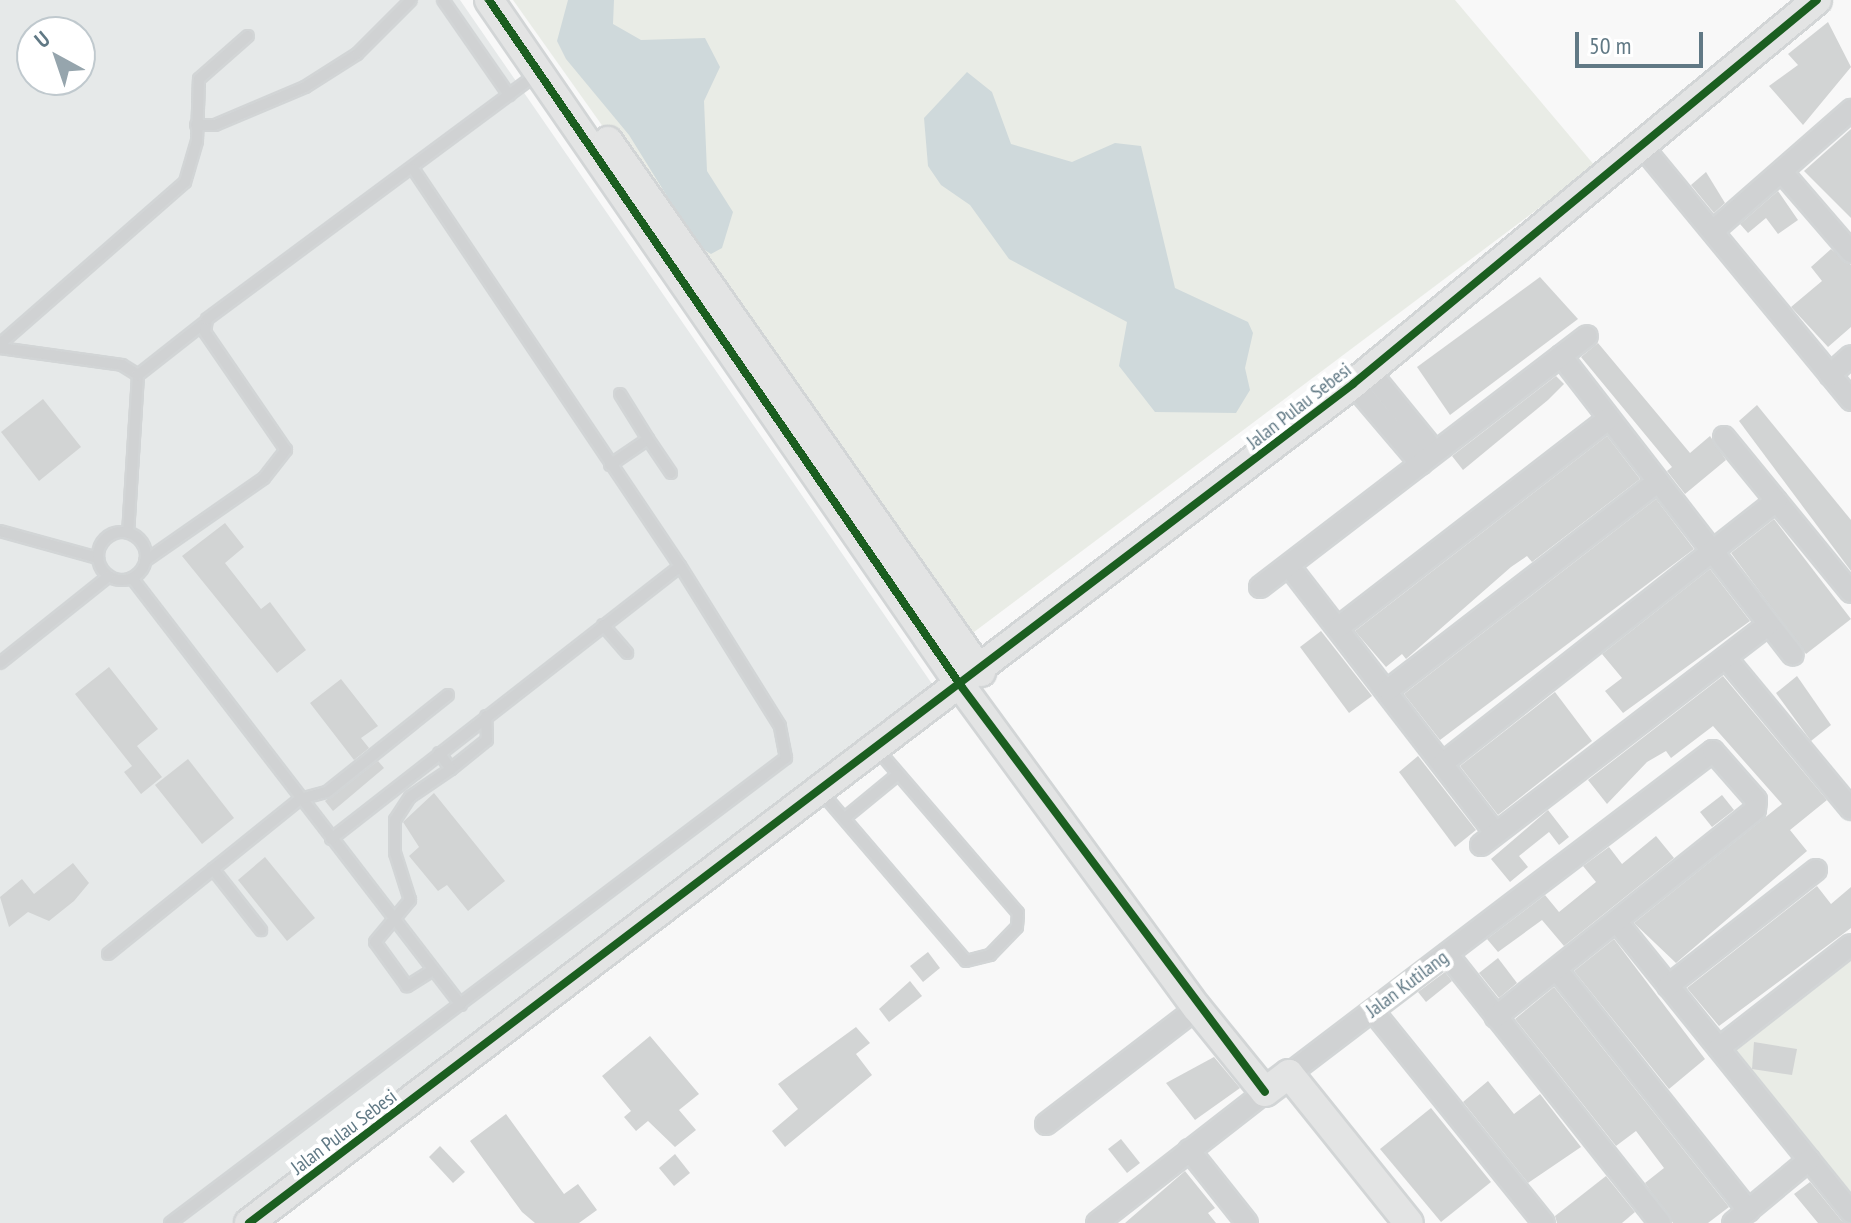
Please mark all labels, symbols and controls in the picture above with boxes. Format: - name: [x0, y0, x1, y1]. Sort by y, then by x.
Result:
- north arrow: [16, 16, 96, 96]
- scale bar: [1579, 16, 1707, 66]
- text: U: [29, 25, 55, 54]
- text: 50 m: [1589, 30, 1631, 61]
- street label: Jalan Pulau Sebesi: [1242, 358, 1356, 454]
- street label: Jalan Kutilang: [1361, 945, 1453, 1023]
- street label: Jalan Pulau Sebesi: [286, 1084, 402, 1180]

